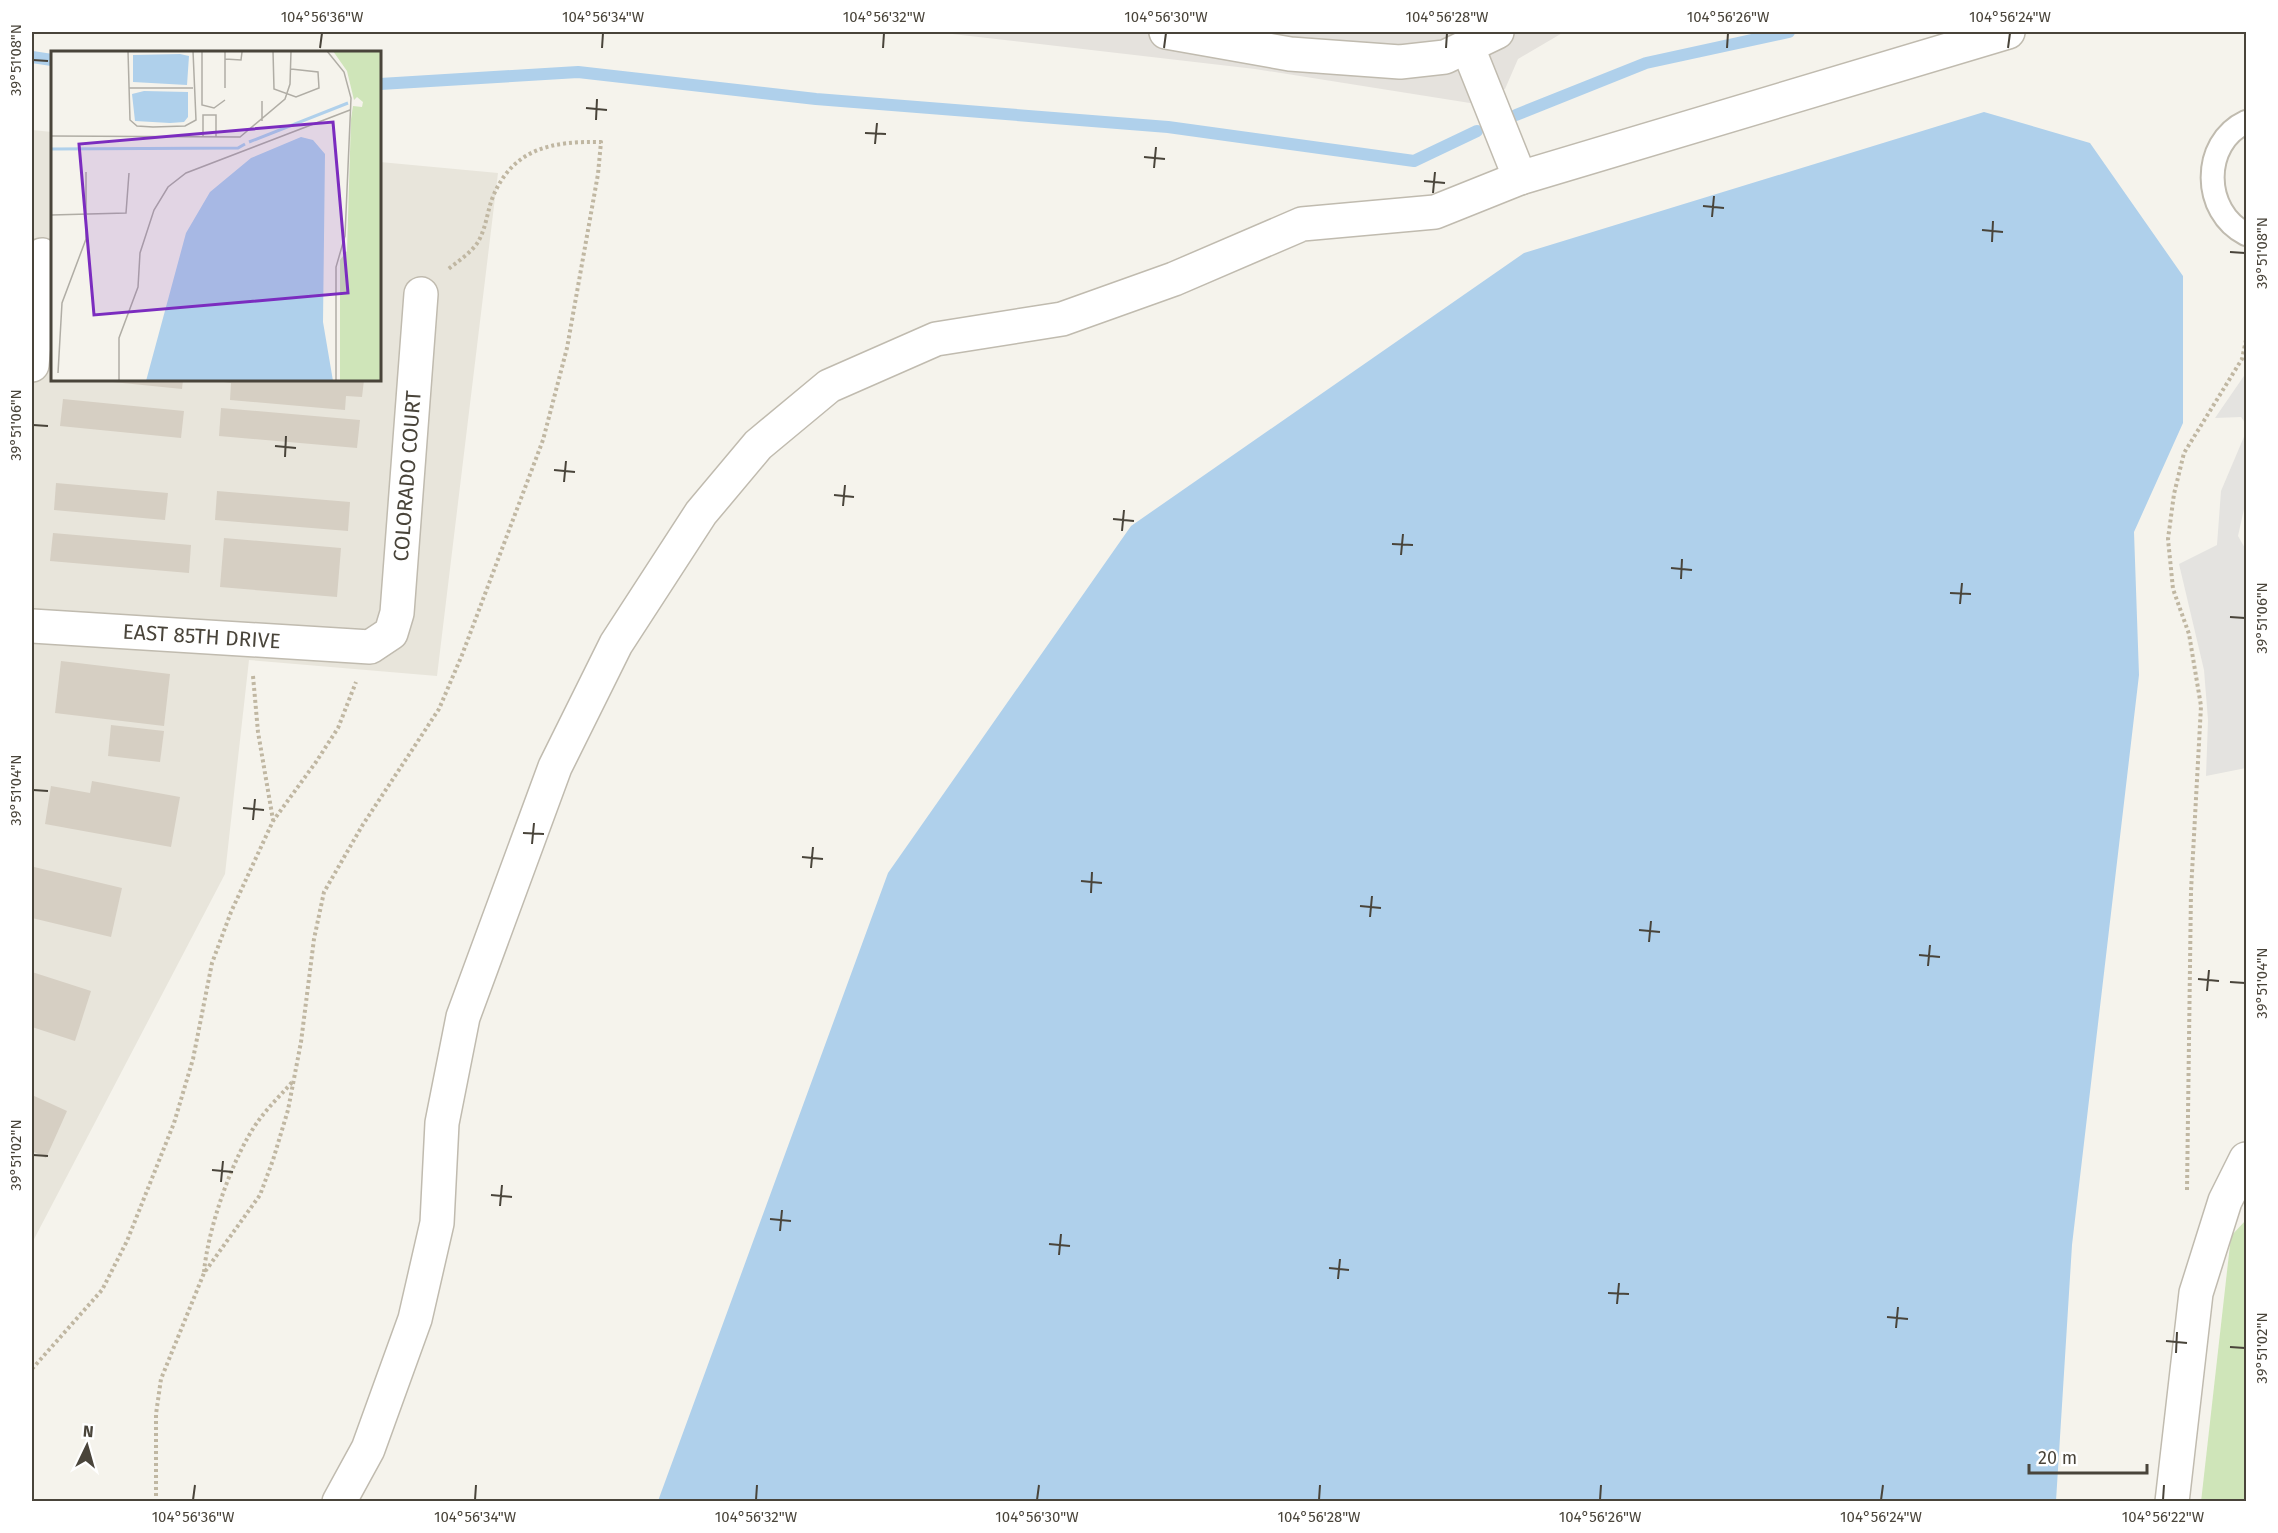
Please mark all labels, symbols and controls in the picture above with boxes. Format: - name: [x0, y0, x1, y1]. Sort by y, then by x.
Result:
- text: 104°56'36"W: [281, 8, 364, 26]
- text: 104°56'34"W: [562, 8, 645, 26]
- text: 104°56'32"W: [843, 8, 926, 26]
- text: 104°56'30"W: [1124, 8, 1208, 26]
- text: 104°56'28"W: [1405, 8, 1489, 26]
- text: 104°56'26"W: [1687, 8, 1770, 26]
- text: 104°56'24"W: [1969, 8, 2052, 26]
- text: 39°51'08"N: [7, 24, 25, 96]
- inset map: [51, 51, 381, 381]
- text: 39°51'08"N: [2253, 217, 2271, 289]
- text: 39°51'06"N: [7, 389, 25, 461]
- street label: COLORADO COURT: [388, 390, 427, 563]
- text: 39°51'06"N: [2253, 582, 2271, 654]
- street label: EAST 85TH DRIVE: [122, 619, 281, 654]
- text: 39°51'04"N: [7, 754, 25, 826]
- text: 39°51'04"N: [2253, 947, 2271, 1019]
- text: 39°51'02"N: [7, 1119, 25, 1191]
- text: 39°51'02"N: [2253, 1312, 2271, 1384]
- north arrow: [57, 1416, 117, 1476]
- text: N: [82, 1422, 94, 1441]
- scale bar: [2029, 1437, 2148, 1475]
- text: 20 m: [2038, 1447, 2077, 1469]
- text: 104°56'36"W: [152, 1508, 235, 1526]
- text: 104°56'34"W: [434, 1508, 517, 1526]
- text: 104°56'32"W: [715, 1508, 798, 1526]
- text: 104°56'30"W: [995, 1508, 1079, 1526]
- text: 104°56'28"W: [1277, 1508, 1361, 1526]
- text: 104°56'26"W: [1559, 1508, 1642, 1526]
- text: 104°56'24"W: [1840, 1508, 1923, 1526]
- text: 104°56'22"W: [2122, 1508, 2205, 1526]

